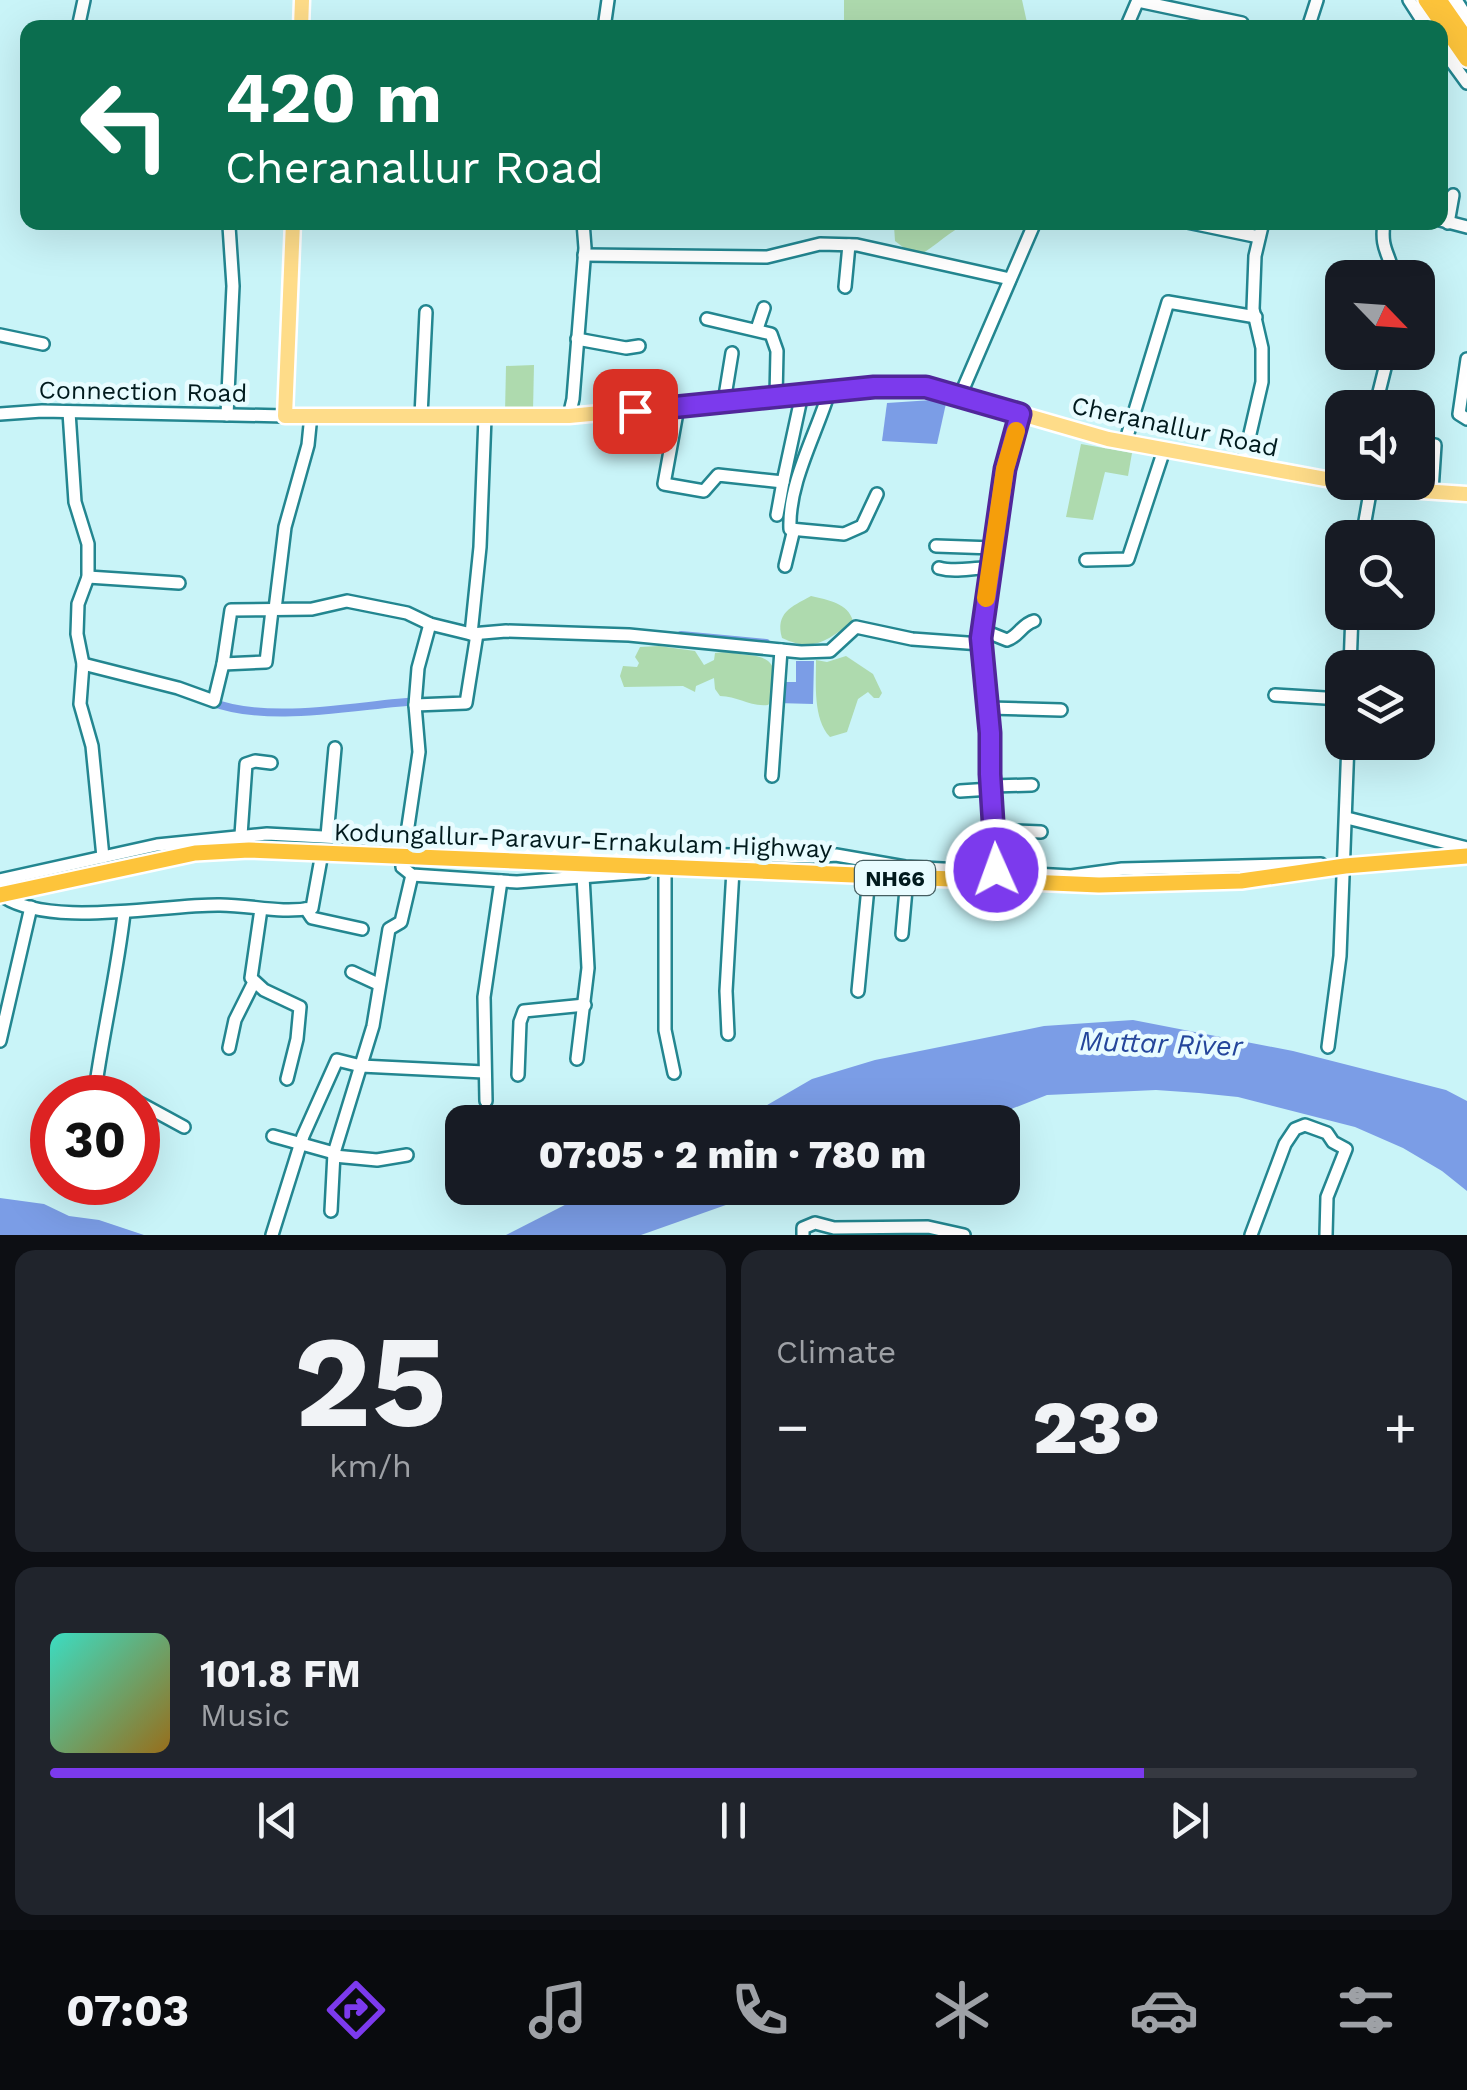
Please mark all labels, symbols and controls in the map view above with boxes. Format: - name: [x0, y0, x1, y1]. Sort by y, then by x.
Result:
- text: 420 m: [225, 57, 442, 139]
- icon: left: [60, 60, 190, 190]
- text: Cheranallur Road: [225, 141, 604, 194]
- north arrow: [1325, 260, 1435, 370]
- map controls: [1325, 260, 1435, 760]
- pin: [593, 369, 678, 454]
- street label: Connection Road: [38, 375, 248, 408]
- icon: arrive: [608, 384, 663, 439]
- street label: Cheranallur Road: [1069, 390, 1281, 463]
- button: sound: [1325, 390, 1435, 500]
- button: search: [1325, 520, 1435, 630]
- button: layers: [1325, 650, 1435, 760]
- street label: Kodungallur-Paravur-Ernakulam Highway: [333, 817, 833, 864]
- position arrow: [944, 818, 1048, 922]
- road number: NH66: [855, 861, 935, 895]
- water label: Muttar River: [1079, 1024, 1244, 1063]
- speed limit sign: 30: [30, 1075, 160, 1205]
- text: 07:05 · 2 min · 780 m: [539, 1133, 926, 1177]
- text: 25: [294, 1305, 447, 1458]
- text: Climate: [776, 1333, 896, 1371]
- text: 23°: [1033, 1383, 1160, 1471]
- text: −: [776, 1395, 809, 1459]
- text: +: [1384, 1395, 1417, 1459]
- text: km/h: [329, 1447, 412, 1485]
- text: 101.8 FM: [200, 1652, 361, 1696]
- text: Music: [200, 1696, 290, 1734]
- icon: previous: [250, 1793, 305, 1848]
- icon: pause: [706, 1793, 761, 1848]
- icon: next: [1162, 1793, 1217, 1848]
- icon: directions: [321, 1975, 391, 2045]
- icon: music: [523, 1975, 593, 2045]
- icon: phone: [725, 1975, 795, 2045]
- icon: climate: [927, 1975, 997, 2045]
- icon: car: [1129, 1975, 1199, 2045]
- icon: filters: [1331, 1975, 1401, 2045]
- text: 07:03: [66, 1984, 189, 2037]

